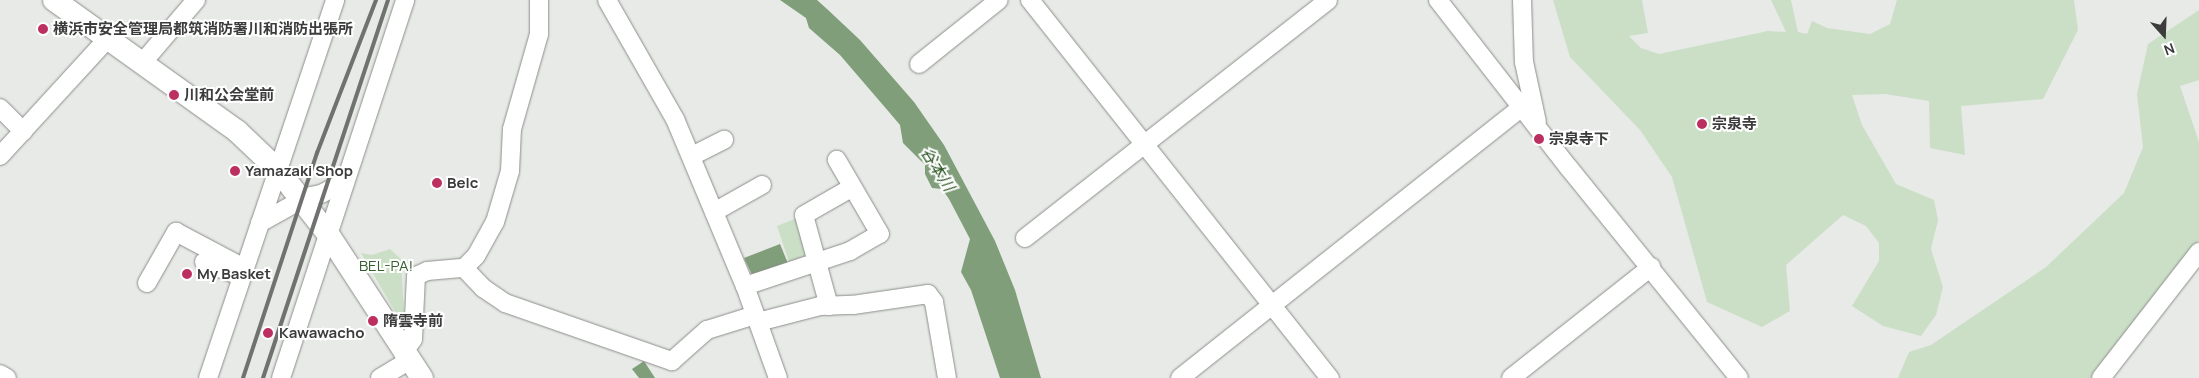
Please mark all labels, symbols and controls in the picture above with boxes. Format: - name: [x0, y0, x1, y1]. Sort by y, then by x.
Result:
- north arrow: [2139, 10, 2189, 60]
- place label: 横浜市安全管理局都筑消防署川和消防出張所: [53, 20, 353, 38]
- marker: 横浜市安全管理局都筑消防署川和消防出張所: [37, 23, 49, 35]
- text: N: [2161, 39, 2177, 60]
- place label: 川和公会堂前: [184, 86, 274, 104]
- marker: 川和公会堂前: [168, 89, 180, 101]
- place label: 宗泉寺: [1712, 115, 1757, 133]
- marker: 宗泉寺: [1696, 118, 1708, 130]
- place label: 宗泉寺下: [1549, 130, 1609, 148]
- marker: 宗泉寺下: [1533, 133, 1545, 145]
- water label: 谷本川: [917, 144, 959, 194]
- place label: Yamazaki Shop: [245, 162, 353, 180]
- marker: Yamazaki Shop: [229, 165, 241, 177]
- place label: Belc: [447, 174, 478, 192]
- marker: Belc: [431, 177, 443, 189]
- park label: BEL-PA!: [359, 257, 413, 275]
- place label: My Basket: [197, 265, 271, 283]
- marker: My Basket: [181, 268, 193, 280]
- place label: 隋雲寺前: [383, 312, 443, 330]
- marker: 隋雲寺前: [367, 315, 379, 327]
- place label: Kawawacho: [279, 324, 364, 342]
- marker: Kawawacho: [261, 326, 275, 340]

